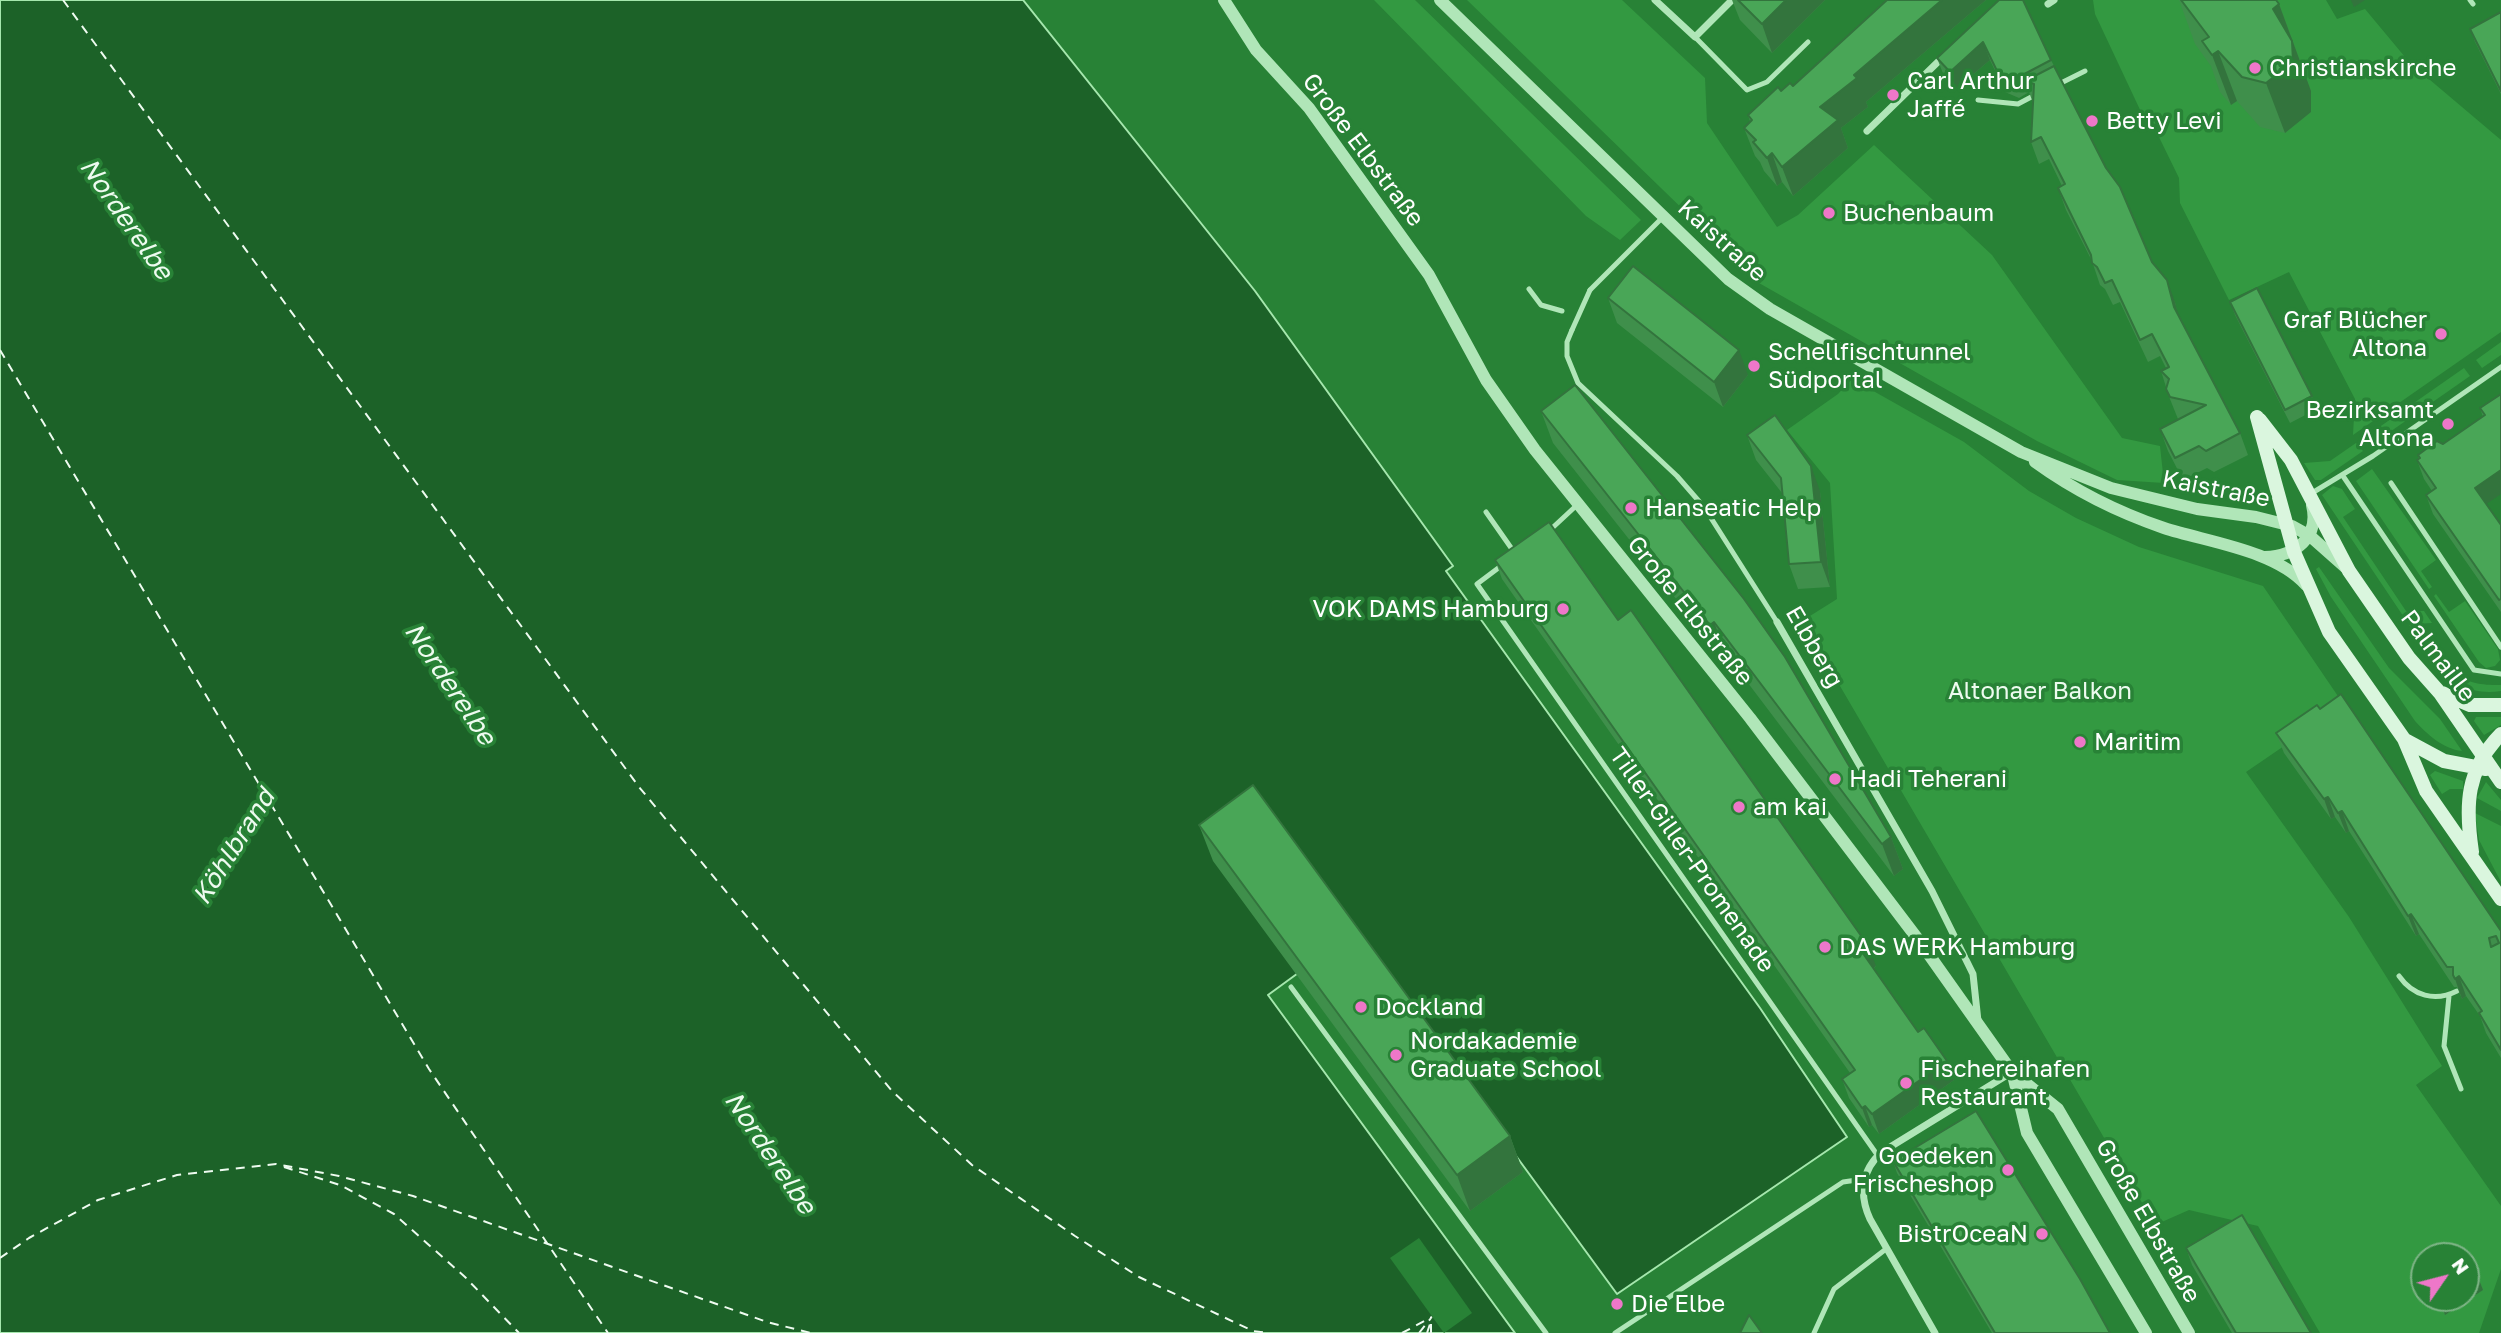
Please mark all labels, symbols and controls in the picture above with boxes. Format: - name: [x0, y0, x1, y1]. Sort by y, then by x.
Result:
- place label: Christianskirche: [2269, 54, 2457, 82]
- marker: Christianskirche: [2247, 60, 2263, 76]
- place label: Carl Arthur Jaffé: [1907, 67, 2034, 123]
- street label: Große Elbstraße: [1296, 68, 1430, 232]
- marker: Carl Arthur Jaffé: [1885, 87, 1901, 103]
- place label: Betty Levi: [2106, 107, 2222, 135]
- marker: Betty Levi: [2084, 113, 2100, 129]
- water label: Norderelbe: [73, 152, 179, 286]
- street label: Kaistraße: [1672, 194, 1772, 288]
- place label: Buchenbaum: [1843, 199, 1994, 227]
- marker: Buchenbaum: [1821, 205, 1837, 221]
- place label: Graf Blücher Altona: [2283, 306, 2427, 362]
- marker: Graf Blücher Altona: [2433, 326, 2449, 342]
- place label: Schellfischtunnel Südportal: [1768, 338, 1971, 394]
- marker: Schellfischtunnel Südportal: [1746, 358, 1762, 374]
- place label: Bezirksamt Altona: [2306, 396, 2434, 452]
- marker: Bezirksamt Altona: [2440, 416, 2456, 432]
- street label: Kaistraße: [2160, 464, 2272, 514]
- place label: Hanseatic Help: [1645, 494, 1821, 522]
- marker: Hanseatic Help: [1623, 500, 1639, 516]
- street label: Große Elbstraße: [1621, 530, 1759, 692]
- place label: VOK DAMS Hamburg: [1312, 595, 1549, 623]
- marker: VOK DAMS Hamburg: [1555, 601, 1571, 617]
- street label: Elbberg: [1779, 601, 1849, 693]
- street label: Palmaille: [2394, 605, 2482, 707]
- water label: Norderelbe: [398, 617, 502, 751]
- park label: Altonaer Balkon: [1948, 677, 2132, 705]
- place label: Maritim: [2094, 728, 2181, 756]
- marker: Maritim: [2072, 734, 2088, 750]
- street label: Tiller-Giller-Promenade: [1603, 742, 1781, 978]
- place label: Hadi Teherani: [1849, 765, 2007, 793]
- marker: Hadi Teherani: [1827, 771, 1843, 787]
- water label: Köhlbrand: [186, 784, 282, 910]
- place label: am kai: [1753, 793, 1827, 821]
- marker: am kai: [1731, 799, 1747, 815]
- place label: DAS WERK Hamburg: [1839, 933, 2075, 961]
- marker: DAS WERK Hamburg: [1817, 939, 1833, 955]
- place label: Dockland: [1375, 993, 1484, 1021]
- marker: Dockland: [1353, 999, 1369, 1015]
- place label: Nordakademie Graduate School: [1410, 1027, 1601, 1083]
- marker: Nordakademie Graduate School: [1388, 1047, 1404, 1063]
- place label: Fischereihafen Restaurant: [1920, 1055, 2090, 1111]
- marker: Fischereihafen Restaurant: [1898, 1075, 1914, 1091]
- water label: Norderelbe: [718, 1086, 822, 1220]
- street label: Große Elbstraße: [2089, 1134, 2207, 1308]
- place label: Goedeken Frischeshop: [1853, 1142, 1994, 1198]
- marker: Goedeken Frischeshop: [2000, 1162, 2016, 1178]
- place label: BistrOceaN: [1897, 1220, 2028, 1248]
- marker: BistrOceaN: [2034, 1226, 2050, 1242]
- north arrow: [2410, 1242, 2480, 1312]
- text: N: [2447, 1253, 2475, 1278]
- place label: Die Elbe: [1631, 1290, 1725, 1318]
- marker: Die Elbe: [1609, 1296, 1625, 1312]

